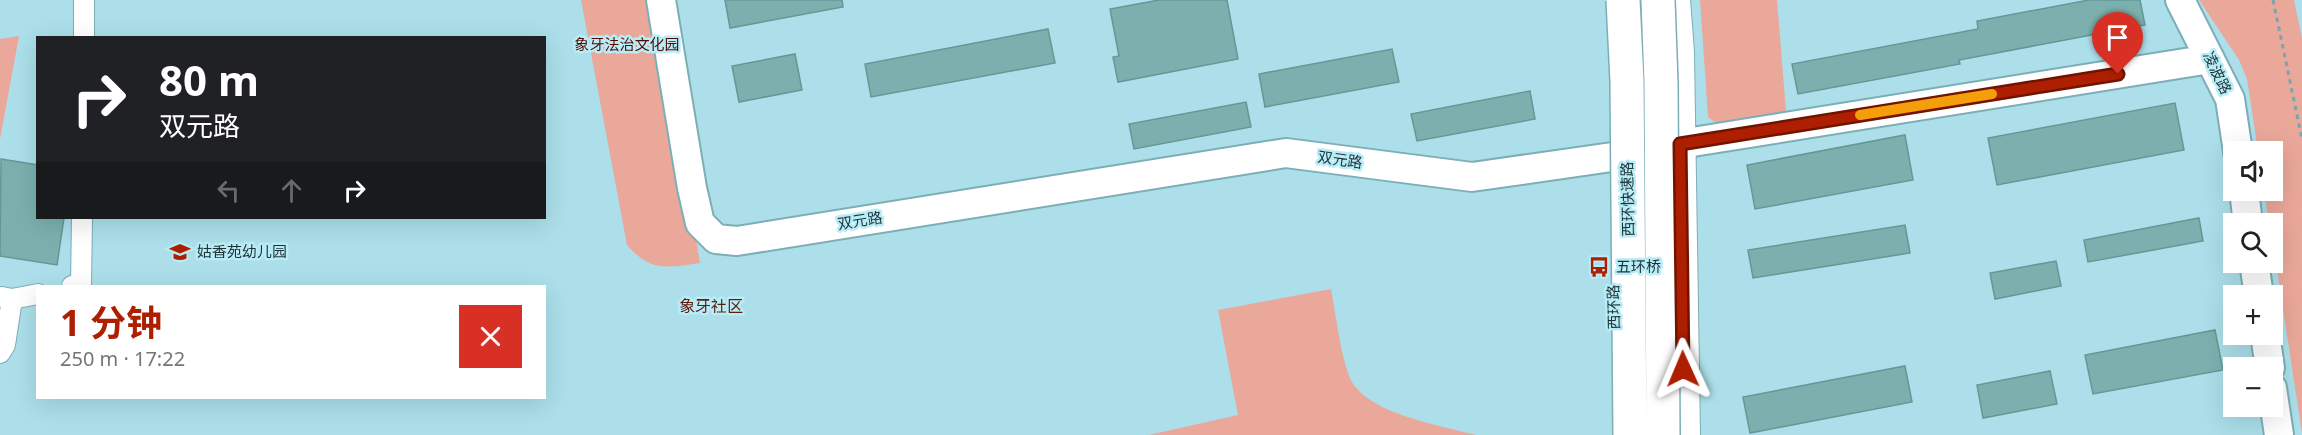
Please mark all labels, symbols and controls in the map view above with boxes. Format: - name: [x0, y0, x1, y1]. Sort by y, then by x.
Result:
- pin: [2092, 12, 2143, 74]
- icon: arrive: [2101, 21, 2134, 54]
- park label: 象牙法治文化园: [574, 34, 680, 54]
- street label: 凌波路: [2199, 48, 2237, 97]
- text: 80 m: [159, 51, 259, 108]
- icon: right: [60, 60, 138, 138]
- text: 双元路: [159, 107, 240, 144]
- map controls: [2223, 141, 2283, 417]
- button: sound: [2223, 141, 2283, 201]
- street label: 双元路: [1316, 146, 1364, 172]
- street label: 西环快速路: [1616, 161, 1638, 237]
- icon: left: [212, 174, 245, 207]
- icon: ahead: [275, 174, 308, 207]
- icon: right: [338, 174, 371, 207]
- street label: 双元路: [836, 207, 884, 233]
- button: search: [2223, 213, 2283, 273]
- school or university icon: 姑香苑幼儿园: [168, 240, 192, 264]
- place label: 姑香苑幼儿园: [197, 241, 287, 261]
- bus stop icon: 五环桥: [1587, 255, 1611, 279]
- place label: 五环桥: [1616, 256, 1661, 276]
- street label: 西环路: [1603, 284, 1623, 330]
- button: +: [2223, 285, 2283, 345]
- district label: 象牙社区: [679, 295, 743, 317]
- text: 1 分钟: [60, 298, 162, 347]
- button: close: [459, 305, 522, 368]
- position arrow: [1651, 337, 1715, 401]
- text: 250 m · 17:22: [60, 345, 185, 372]
- button: −: [2223, 357, 2283, 417]

